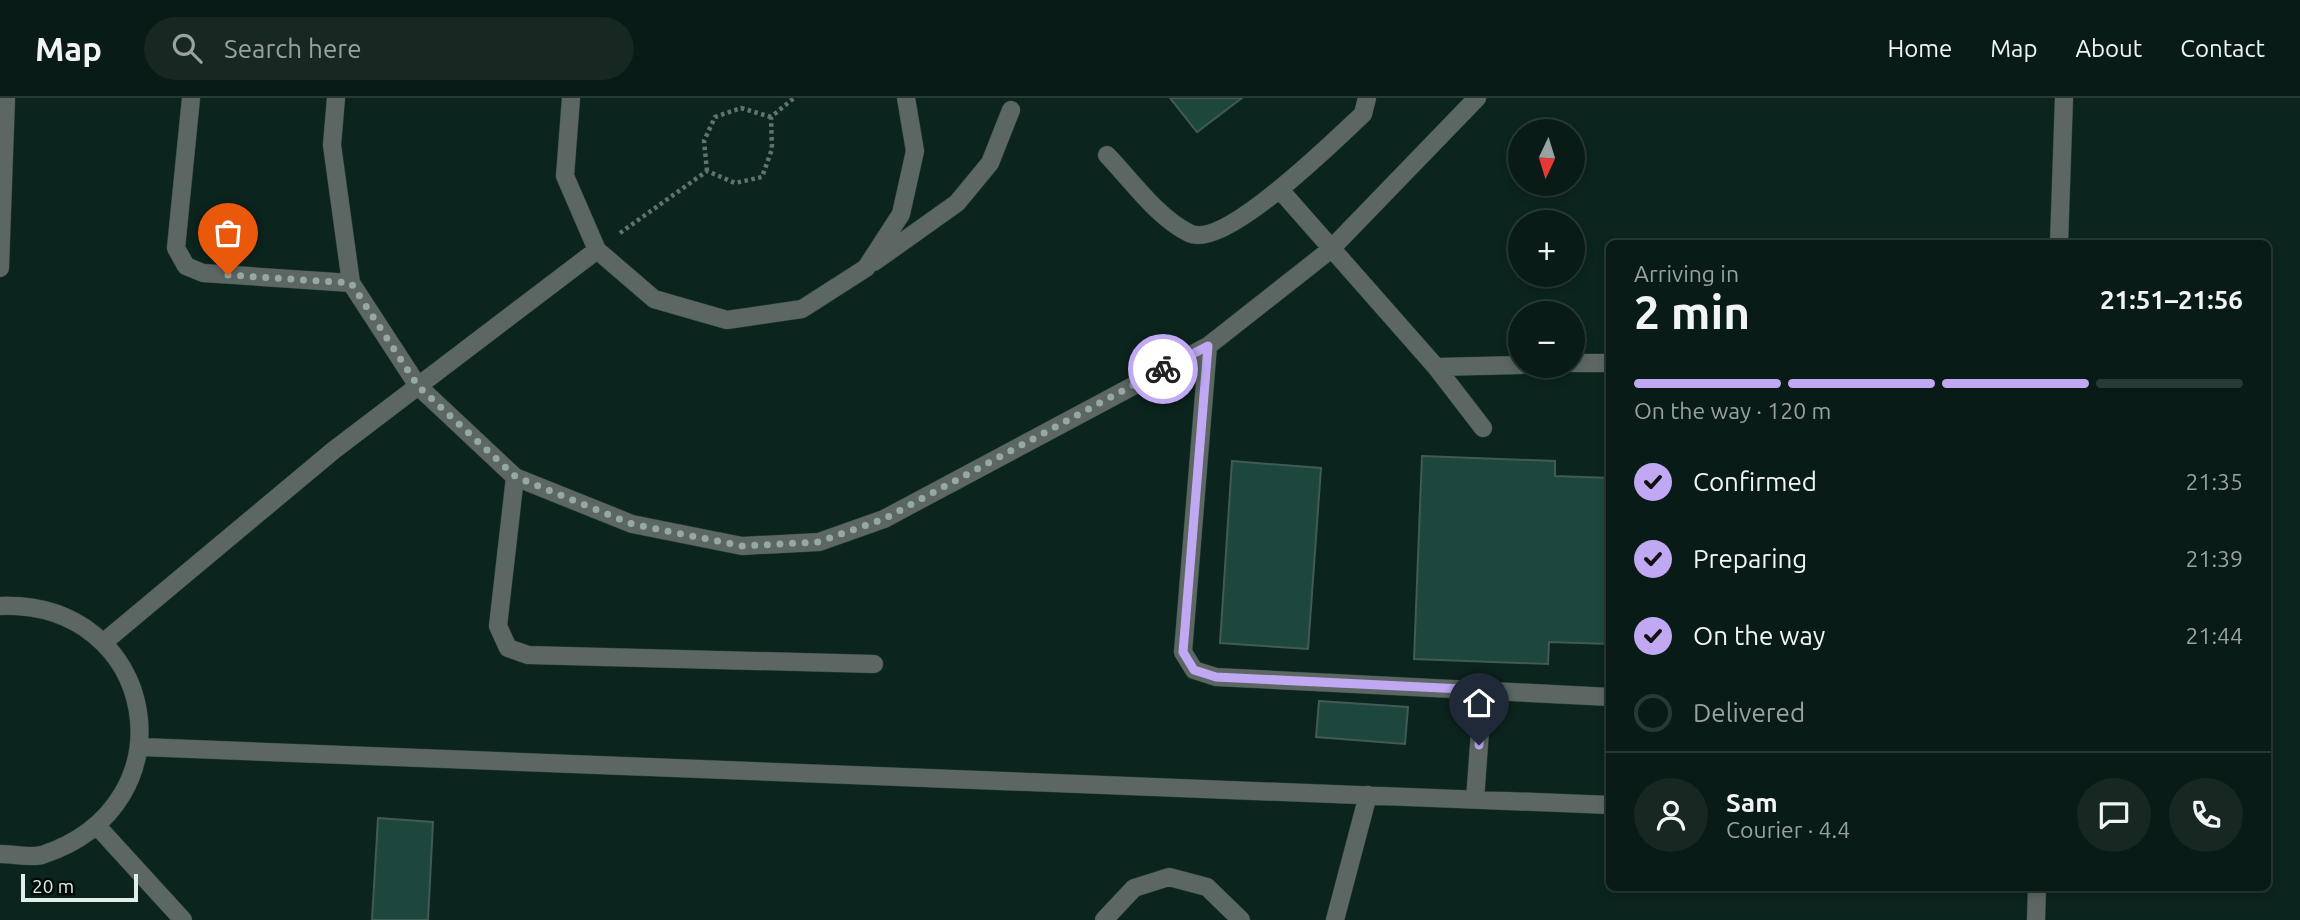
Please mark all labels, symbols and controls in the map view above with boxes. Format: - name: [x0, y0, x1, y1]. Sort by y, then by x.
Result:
- search box: [144, 17, 634, 80]
- icon: search: [168, 29, 206, 67]
- text: Map: [35, 30, 102, 67]
- text: Search here: [224, 34, 362, 63]
- text: Home: [1887, 35, 1952, 62]
- text: Map: [1990, 35, 2037, 62]
- text: About: [2075, 35, 2142, 62]
- text: Contact: [2180, 35, 2265, 62]
- north arrow: [1508, 119, 1586, 196]
- map controls: [1508, 119, 1585, 378]
- pin: [198, 203, 258, 275]
- button: +: [1508, 210, 1585, 287]
- icon: bag: [209, 214, 247, 252]
- text: Arriving in: [1634, 261, 1739, 286]
- text: 21:51–21:56: [2100, 285, 2243, 314]
- text: 2 min: [1634, 286, 1750, 338]
- button: −: [1508, 301, 1585, 378]
- courier: [1128, 334, 1198, 404]
- icon: bike: [1144, 350, 1182, 388]
- text: On the way · 120 m: [1634, 398, 1831, 423]
- icon: check: [1634, 463, 1672, 501]
- text: Confirmed: [1693, 467, 1817, 496]
- text: 21:35: [2185, 469, 2243, 494]
- icon: check: [1634, 540, 1672, 578]
- text: Preparing: [1693, 544, 1807, 573]
- text: 21:39: [2185, 546, 2243, 571]
- icon: check: [1634, 617, 1672, 655]
- text: On the way: [1693, 621, 1825, 650]
- text: 21:44: [2185, 623, 2243, 648]
- pin: [1449, 673, 1509, 745]
- icon: home: [1460, 684, 1498, 722]
- text: Delivered: [1693, 698, 1805, 727]
- button: person: [1634, 778, 1708, 852]
- button: chat: [2077, 778, 2151, 852]
- button: phone: [2169, 778, 2243, 852]
- text: Sam: [1726, 788, 1778, 817]
- text: Courier · 4.4: [1726, 817, 1850, 842]
- scale bar: [21, 871, 138, 903]
- text: 20 m: [32, 875, 74, 897]

